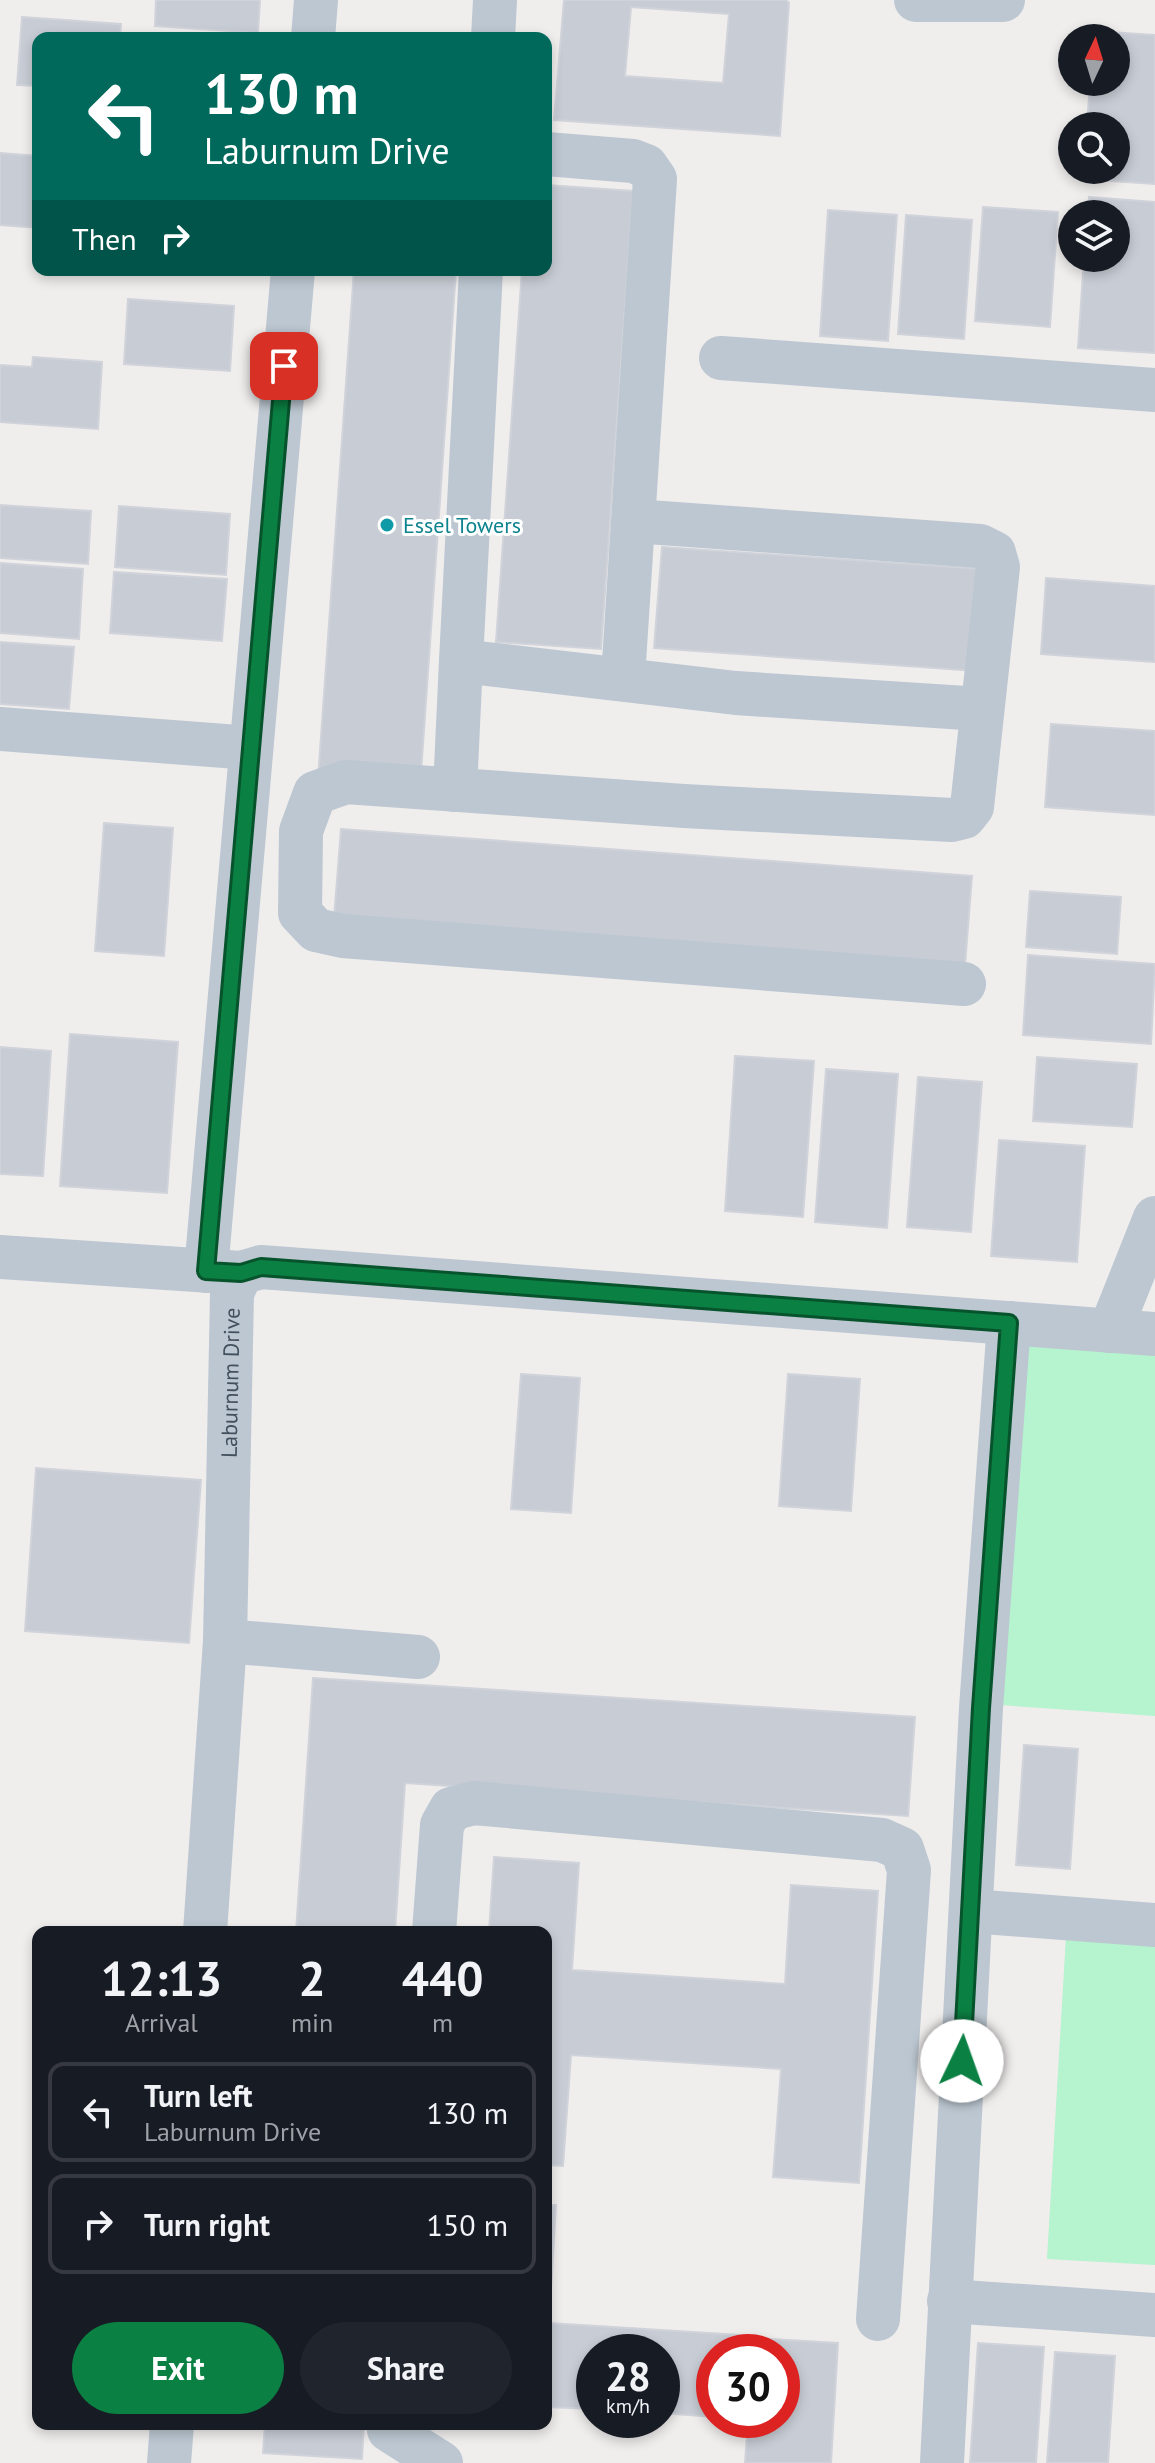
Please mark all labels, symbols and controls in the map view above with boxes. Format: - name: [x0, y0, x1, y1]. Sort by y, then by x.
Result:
- north arrow: [1058, 24, 1130, 96]
- map controls: [1058, 24, 1130, 272]
- text: 130 m: [204, 57, 359, 129]
- icon: left: [72, 64, 176, 168]
- button: search: [1058, 112, 1130, 184]
- text: Laburnum Drive: [204, 127, 449, 174]
- button: layers: [1058, 200, 1130, 272]
- icon: right: [153, 216, 197, 260]
- text: Then: [72, 219, 137, 258]
- pin: [250, 332, 318, 400]
- icon: arrive: [262, 344, 306, 388]
- place label: Essel Towers: [403, 511, 521, 539]
- marker: Essel Towers: [378, 516, 396, 534]
- street label: Laburnum Drive: [215, 1307, 246, 1458]
- text: 12:13: [101, 1947, 222, 2009]
- text: 2: [298, 1947, 326, 2009]
- text: 440: [402, 1947, 483, 2009]
- text: Arrival: [125, 2006, 198, 2039]
- text: min: [291, 2006, 333, 2039]
- text: m: [432, 2006, 453, 2039]
- position arrow: [920, 2019, 1004, 2103]
- text: Turn left: [144, 2076, 252, 2115]
- icon: left: [76, 2090, 120, 2134]
- text: 130 m: [427, 2093, 508, 2132]
- text: Laburnum Drive: [144, 2115, 321, 2148]
- icon: right: [76, 2202, 120, 2246]
- text: Turn right: [144, 2205, 270, 2244]
- text: 150 m: [427, 2205, 508, 2244]
- button: Exit: [72, 2322, 284, 2414]
- button: Share: [300, 2322, 512, 2414]
- speed limit sign: 30: [696, 2334, 800, 2438]
- text: 28: [605, 2350, 651, 2402]
- text: km/h: [606, 2393, 650, 2419]

